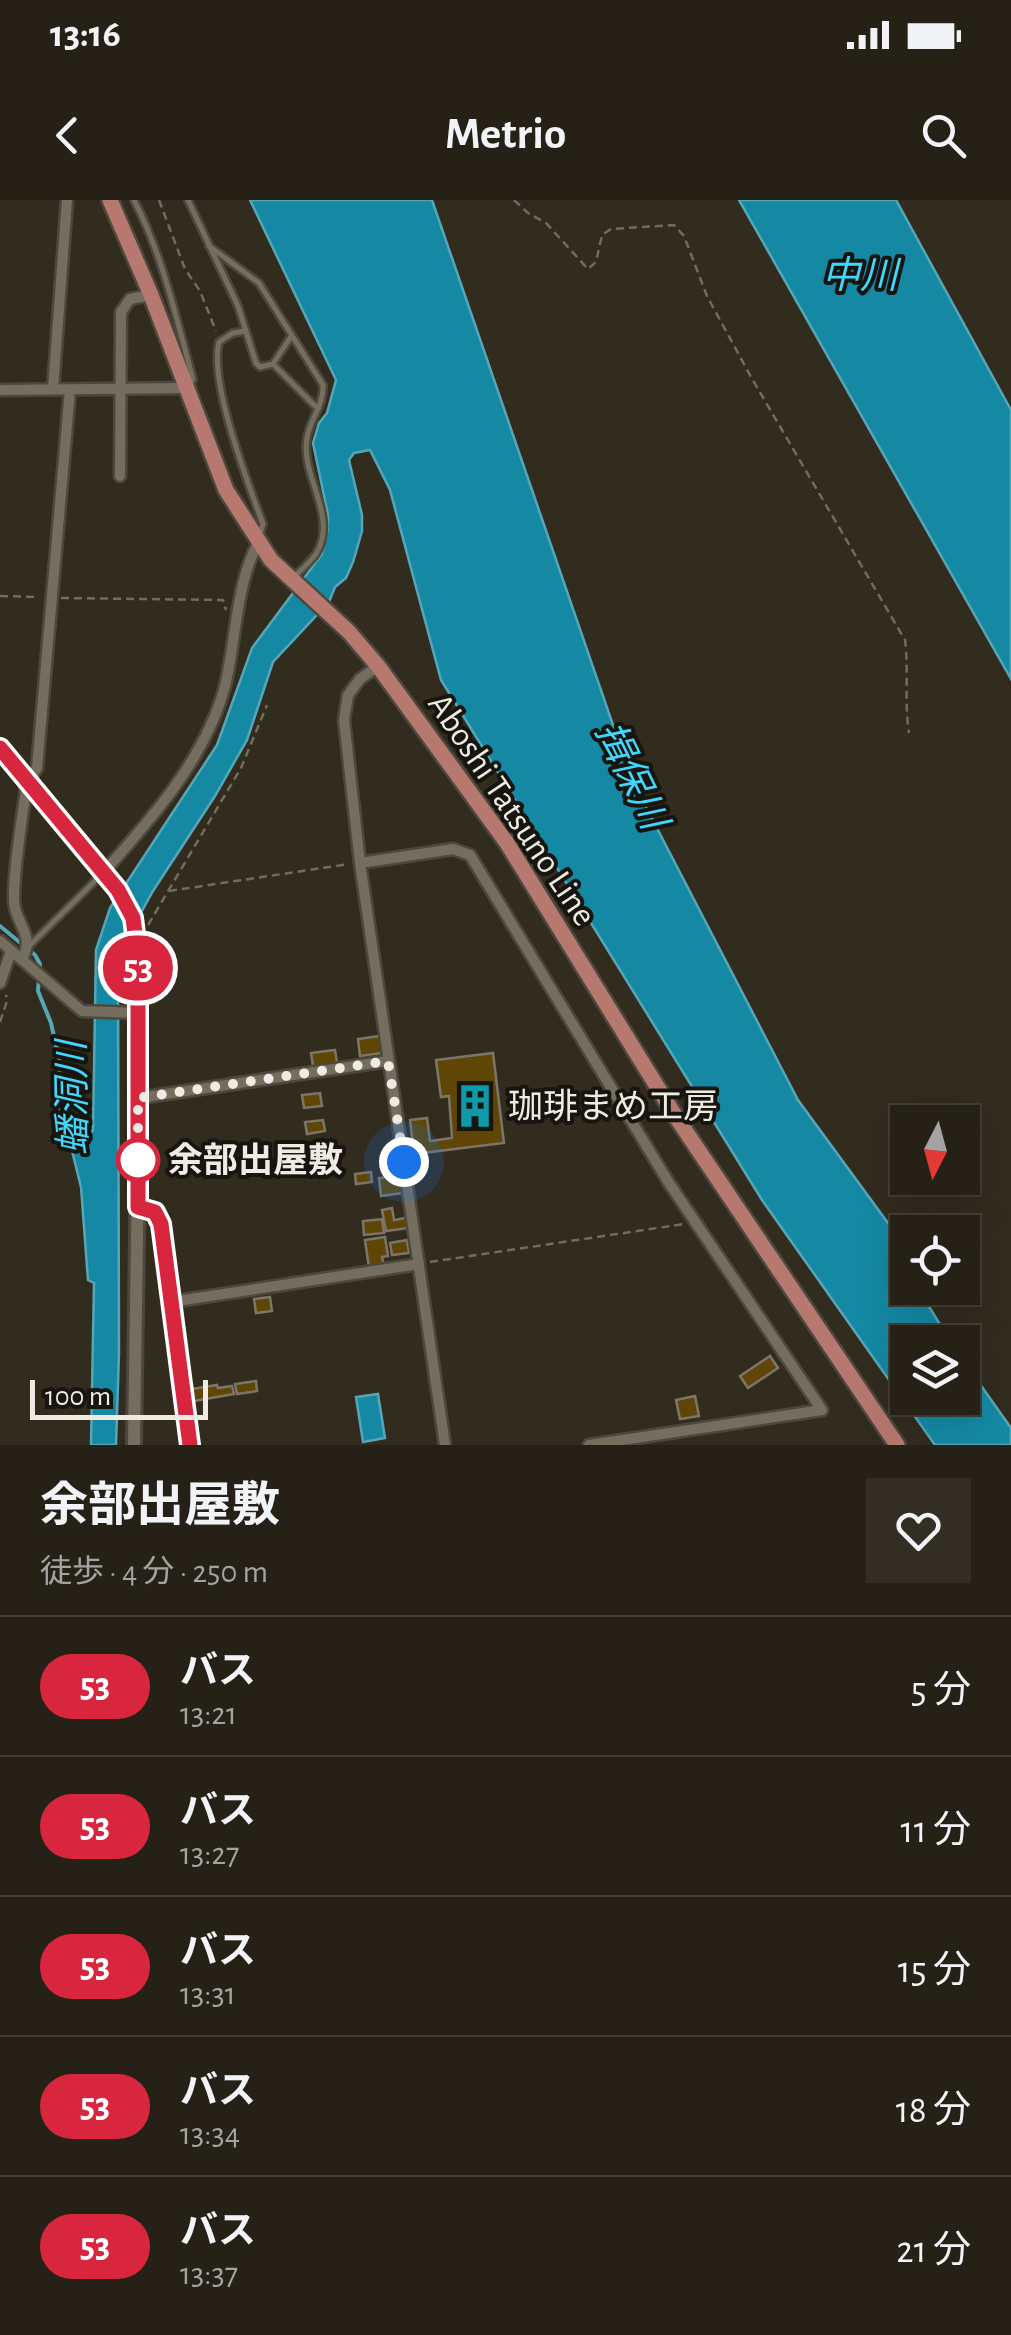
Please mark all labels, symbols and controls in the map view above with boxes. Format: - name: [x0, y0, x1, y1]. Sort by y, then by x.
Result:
- text: 13:16: [50, 16, 121, 54]
- icon: back: [40, 108, 95, 163]
- icon: search: [916, 108, 971, 163]
- text: Metrio: [445, 112, 566, 157]
- water label: 中川: [822, 256, 902, 296]
- street label: Aboshi Tatsuno Line: [421, 687, 602, 932]
- water label: 揖保川: [588, 715, 676, 839]
- line badge: 53: [93, 936, 183, 1000]
- text: 53: [123, 951, 153, 986]
- water label: 蟠洞川: [52, 1037, 94, 1155]
- building icon: 珈琲まめ工房: [451, 1082, 499, 1130]
- place label: 珈琲まめ工房: [508, 1088, 718, 1125]
- north arrow: [890, 1105, 980, 1195]
- map controls: [890, 1105, 980, 1415]
- your location: [379, 1137, 429, 1187]
- marker: 余部出屋敷: [117, 1139, 159, 1181]
- place label: 余部出屋敷: [168, 1141, 343, 1179]
- button: locate: [890, 1215, 980, 1305]
- button: layers: [890, 1325, 980, 1415]
- scale bar: [30, 1375, 208, 1420]
- text: 100 m: [45, 1383, 111, 1411]
- button: heart: [866, 1478, 971, 1583]
- text: 余部出屋敷: [40, 1483, 280, 1531]
- text: 徒歩 · 4 分 · 250 m: [40, 1556, 268, 1588]
- text: バス: [180, 1653, 256, 1691]
- text: 53: [80, 1669, 110, 1704]
- text: 5 分: [911, 1672, 971, 1710]
- text: 13:21: [180, 1698, 237, 1730]
- text: バス: [180, 1793, 256, 1831]
- text: 53: [80, 1809, 110, 1844]
- text: 11 分: [901, 1812, 971, 1850]
- text: 13:27: [180, 1838, 239, 1870]
- text: バス: [180, 1933, 256, 1971]
- text: 53: [80, 1949, 110, 1984]
- text: 15 分: [898, 1952, 971, 1990]
- text: 13:31: [180, 1978, 236, 2010]
- text: バス: [180, 2073, 256, 2111]
- text: 53: [80, 2089, 110, 2124]
- text: 18 分: [896, 2092, 971, 2130]
- text: 13:34: [180, 2118, 240, 2150]
- text: バス: [180, 2213, 256, 2251]
- text: 53: [80, 2229, 110, 2264]
- text: 21 分: [896, 2232, 971, 2270]
- text: 13:37: [180, 2258, 238, 2290]

